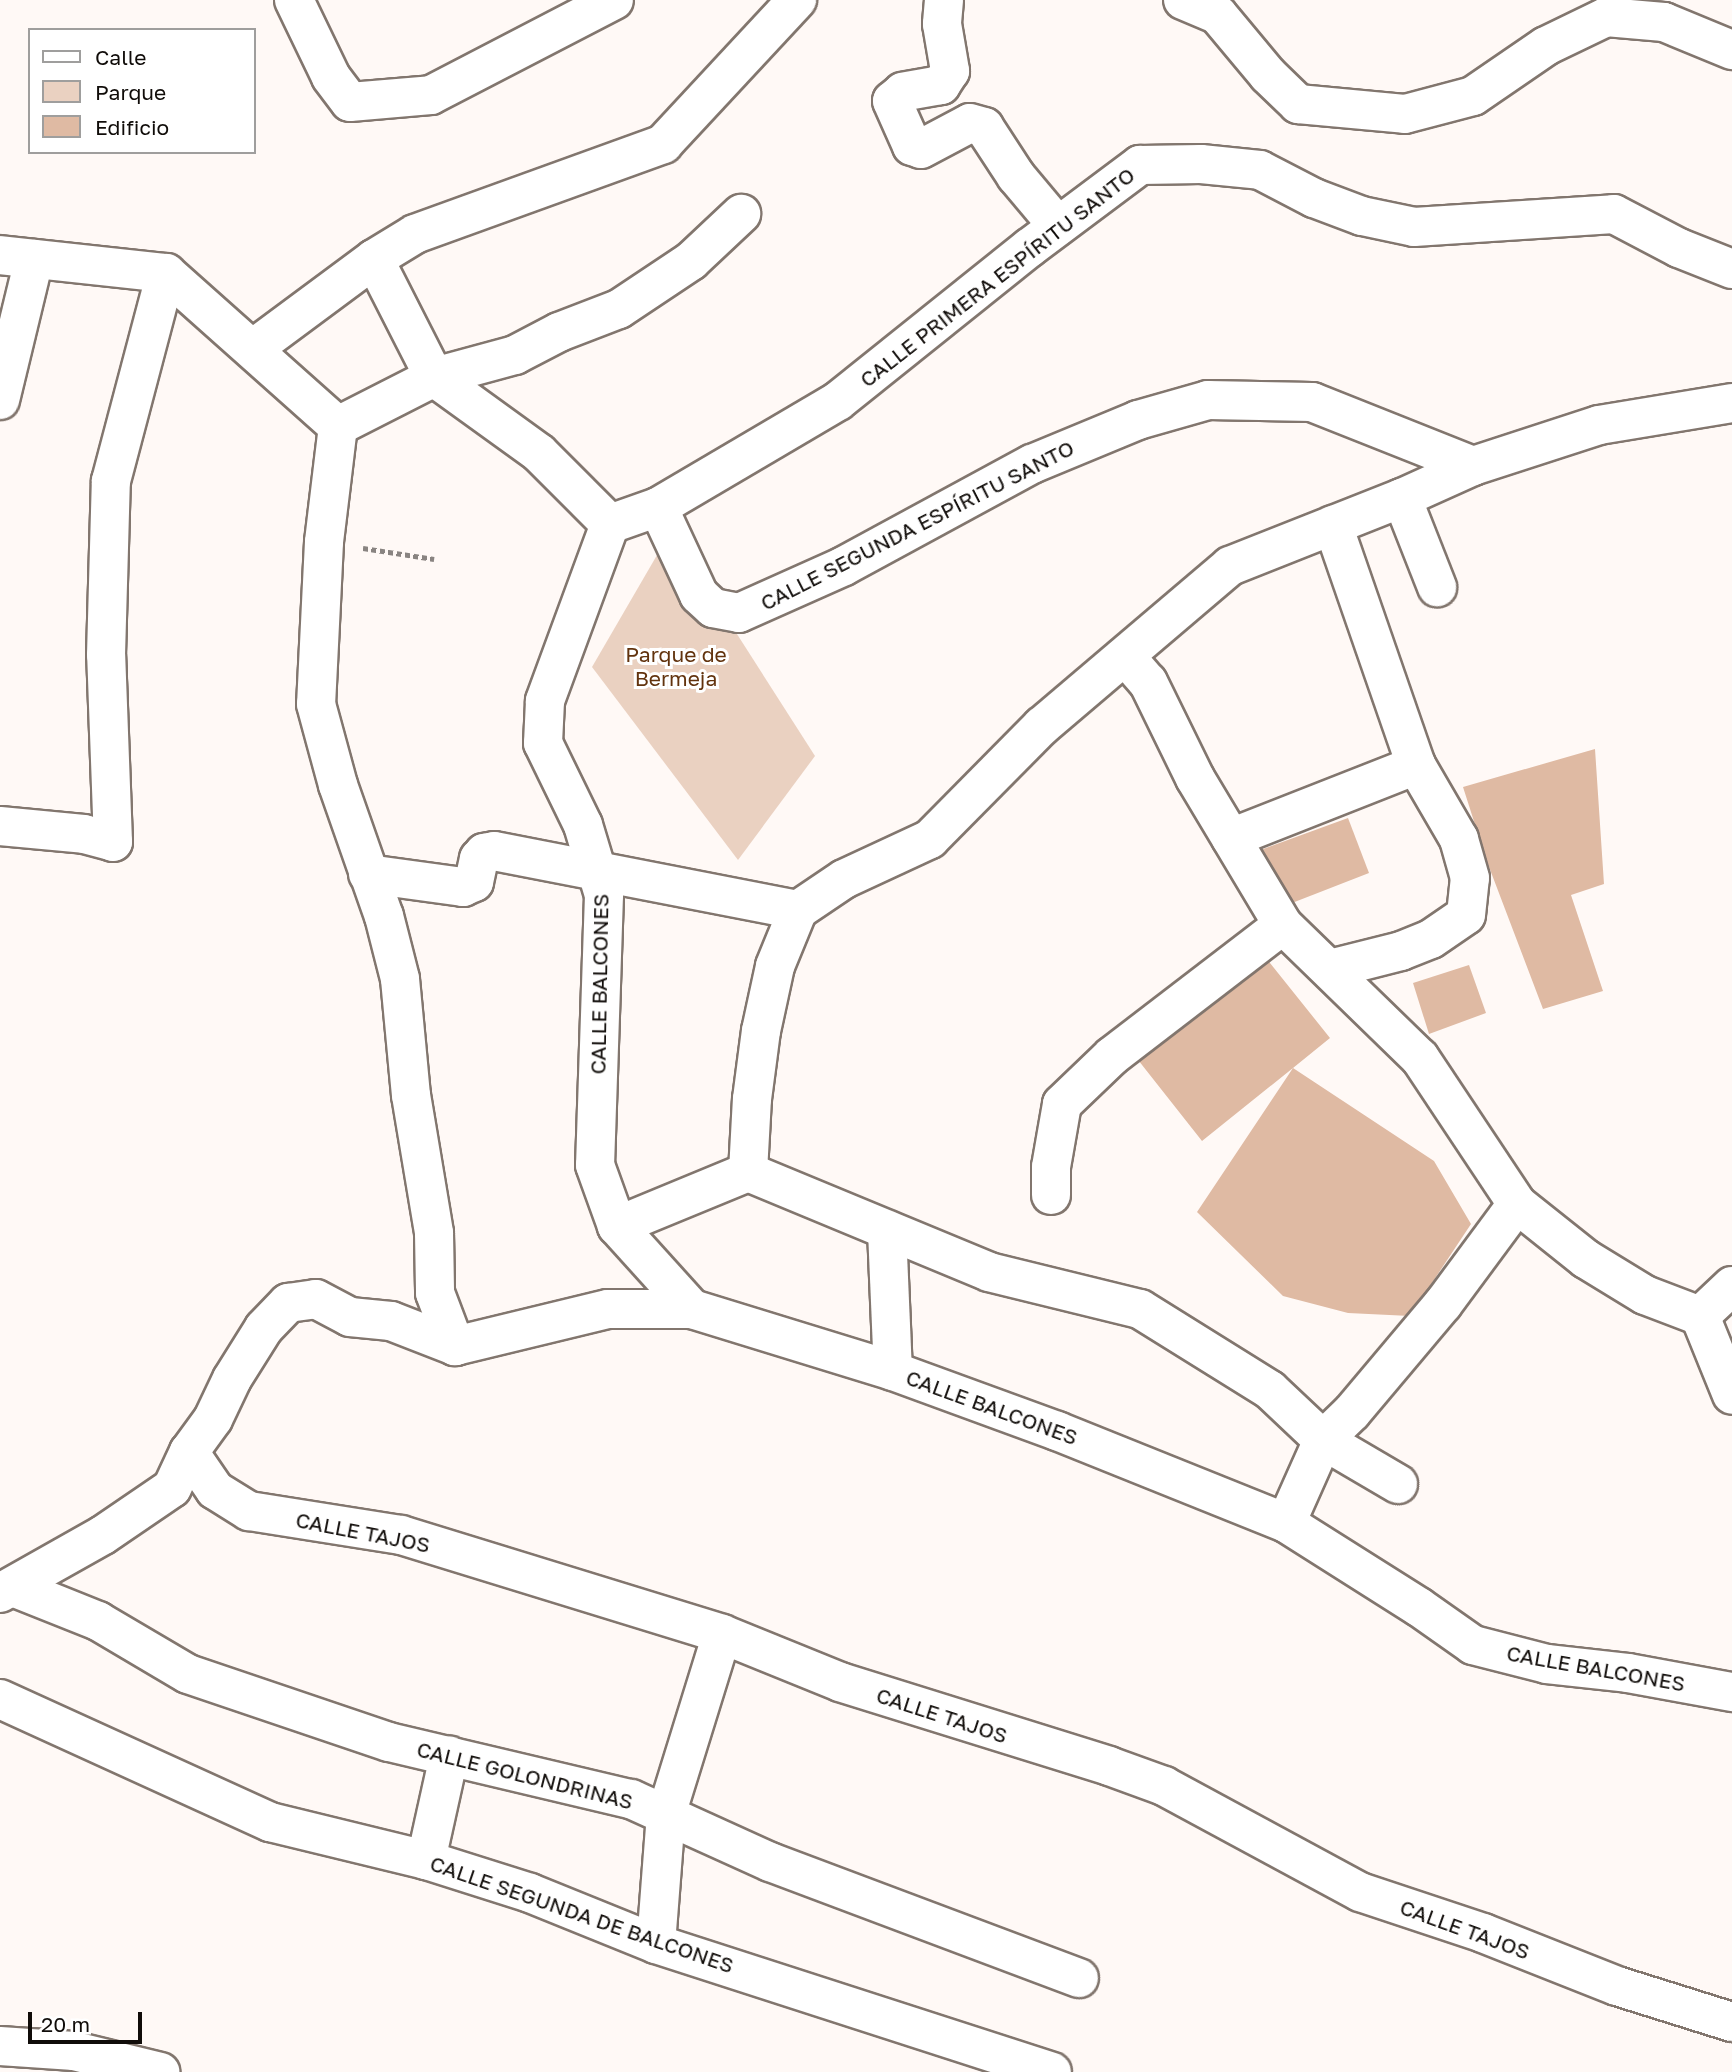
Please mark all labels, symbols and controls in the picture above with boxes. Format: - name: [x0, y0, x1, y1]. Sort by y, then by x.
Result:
- legend: [28, 28, 256, 154]
- text: Calle: [95, 44, 147, 70]
- text: Parque: [95, 79, 166, 105]
- text: Edificio: [95, 114, 169, 140]
- street label: CALLE PRIMERA ESPÍRITU SANTO: [855, 162, 1139, 392]
- street label: CALLE SEGUNDA ESPÍRITU SANTO: [756, 435, 1078, 615]
- park label: Parque de Bermeja: [625, 641, 727, 691]
- street label: CALLE BALCONES: [585, 893, 613, 1075]
- street label: CALLE BALCONES: [903, 1364, 1081, 1450]
- street label: CALLE TAJOS: [294, 1507, 432, 1557]
- street label: CALLE BALCONES: [1505, 1640, 1687, 1696]
- street label: CALLE TAJOS: [873, 1682, 1011, 1748]
- street label: CALLE GOLONDRINAS: [414, 1736, 636, 1814]
- street label: CALLE SEGUNDA DE BALCONES: [427, 1850, 737, 1978]
- street label: CALLE TAJOS: [1397, 1894, 1533, 1964]
- scale bar: [32, 1998, 145, 2042]
- text: 20 m: [41, 2011, 90, 2037]

